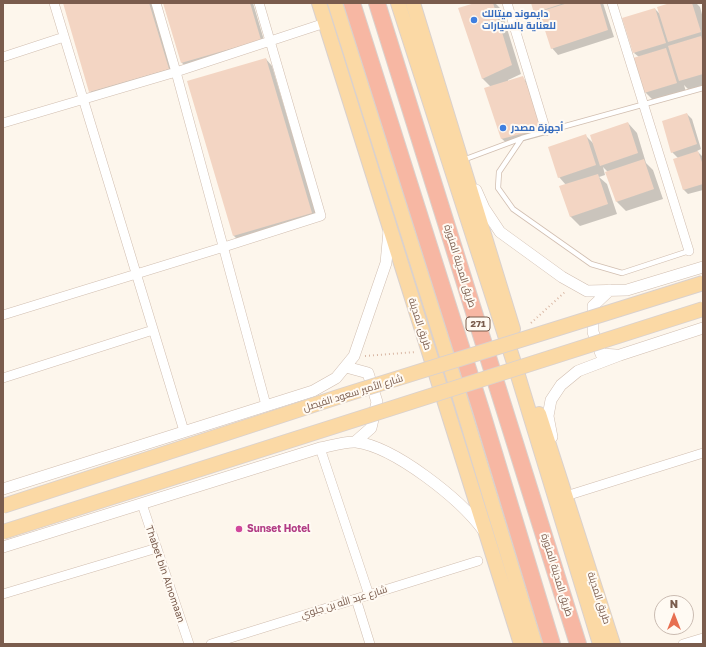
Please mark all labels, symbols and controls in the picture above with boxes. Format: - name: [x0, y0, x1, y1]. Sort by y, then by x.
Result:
- place label: دايموند ميتالك للعناية بالسيارات: [482, 8, 556, 32]
- marker: دايموند ميتالك للعناية بالسيارات: [469, 15, 479, 25]
- place label: أجهزة مصدر: [511, 122, 563, 134]
- marker: أجهزة مصدر: [498, 123, 508, 133]
- street label: طريق المدينة المنورة: [442, 223, 478, 309]
- street label: طريق المدينة: [406, 296, 434, 352]
- road number: 271: [466, 317, 490, 331]
- street label: شارع الأمير سعود الفيصل: [302, 372, 404, 414]
- place label: Sunset Hotel: [247, 523, 310, 535]
- street label: Thabet bin Alnomaan: [143, 524, 187, 624]
- marker: Sunset Hotel: [234, 524, 244, 534]
- street label: طريق المدينة المنورة: [539, 532, 575, 618]
- street label: طريق المدينة: [585, 570, 613, 626]
- street label: شارع عبد الله بن جلوي: [299, 583, 389, 621]
- north arrow: [654, 595, 694, 635]
- text: N: [670, 597, 678, 610]

